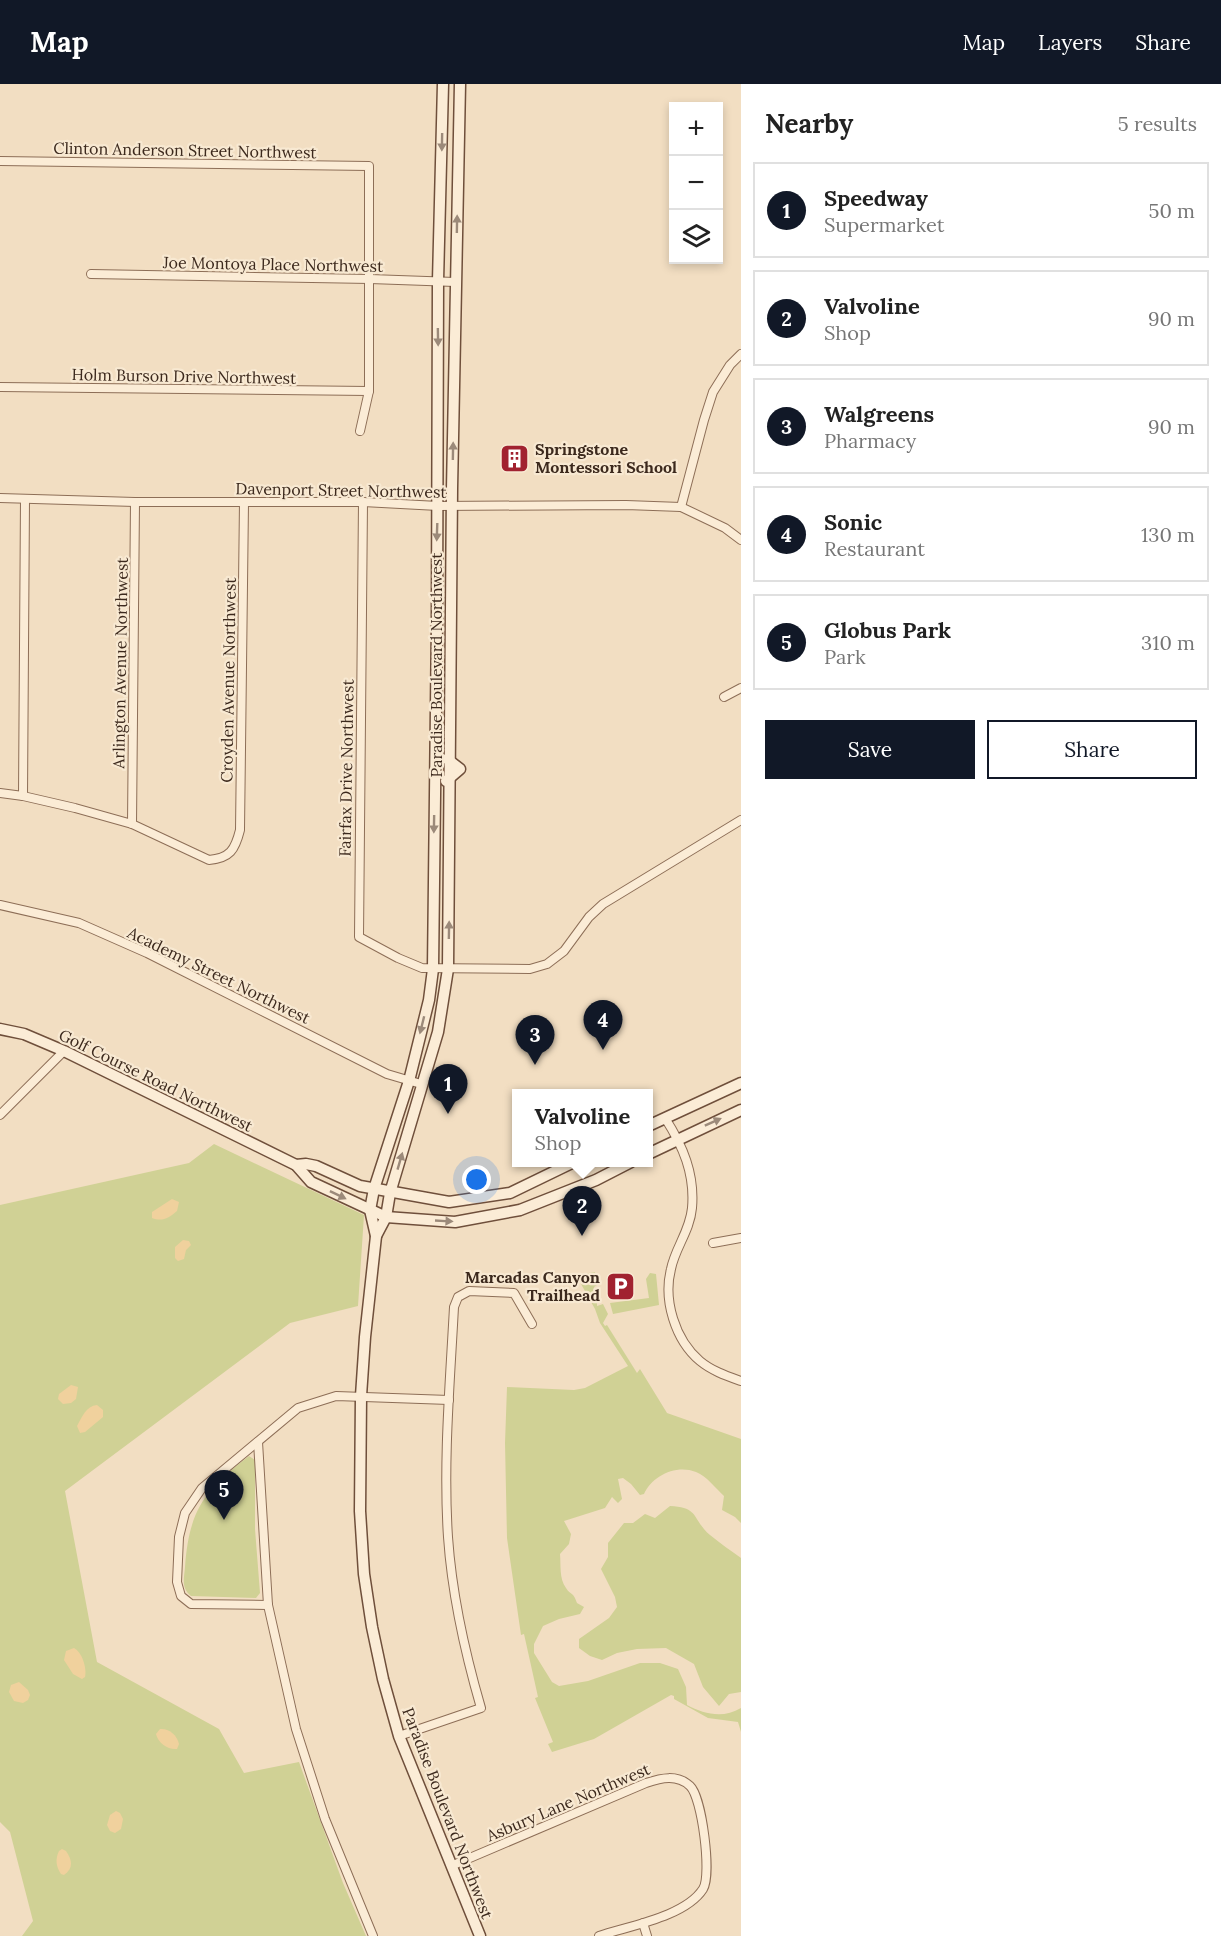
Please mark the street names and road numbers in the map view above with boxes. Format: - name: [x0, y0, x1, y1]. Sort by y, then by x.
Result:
- street label: Clinton Anderson Street Northwest: [53, 138, 318, 162]
- street label: Joe Montoya Place Northwest: [162, 252, 384, 276]
- street label: Holm Burson Drive Northwest: [72, 364, 297, 388]
- street label: Davenport Street Northwest: [235, 478, 448, 502]
- street label: Paradise Boulevard Northwest: [426, 552, 446, 777]
- street label: Arlington Avenue Northwest: [108, 556, 132, 770]
- street label: Croyden Avenue Northwest: [216, 576, 240, 783]
- street label: Fairfax Drive Northwest: [334, 678, 358, 857]
- street label: Academy Street Northwest: [124, 922, 314, 1028]
- street label: Golf Course Road Northwest: [56, 1024, 257, 1136]
- street label: Paradise Boulevard Northwest: [398, 1704, 498, 1922]
- street label: Asbury Lane Northwest: [482, 1758, 653, 1846]

